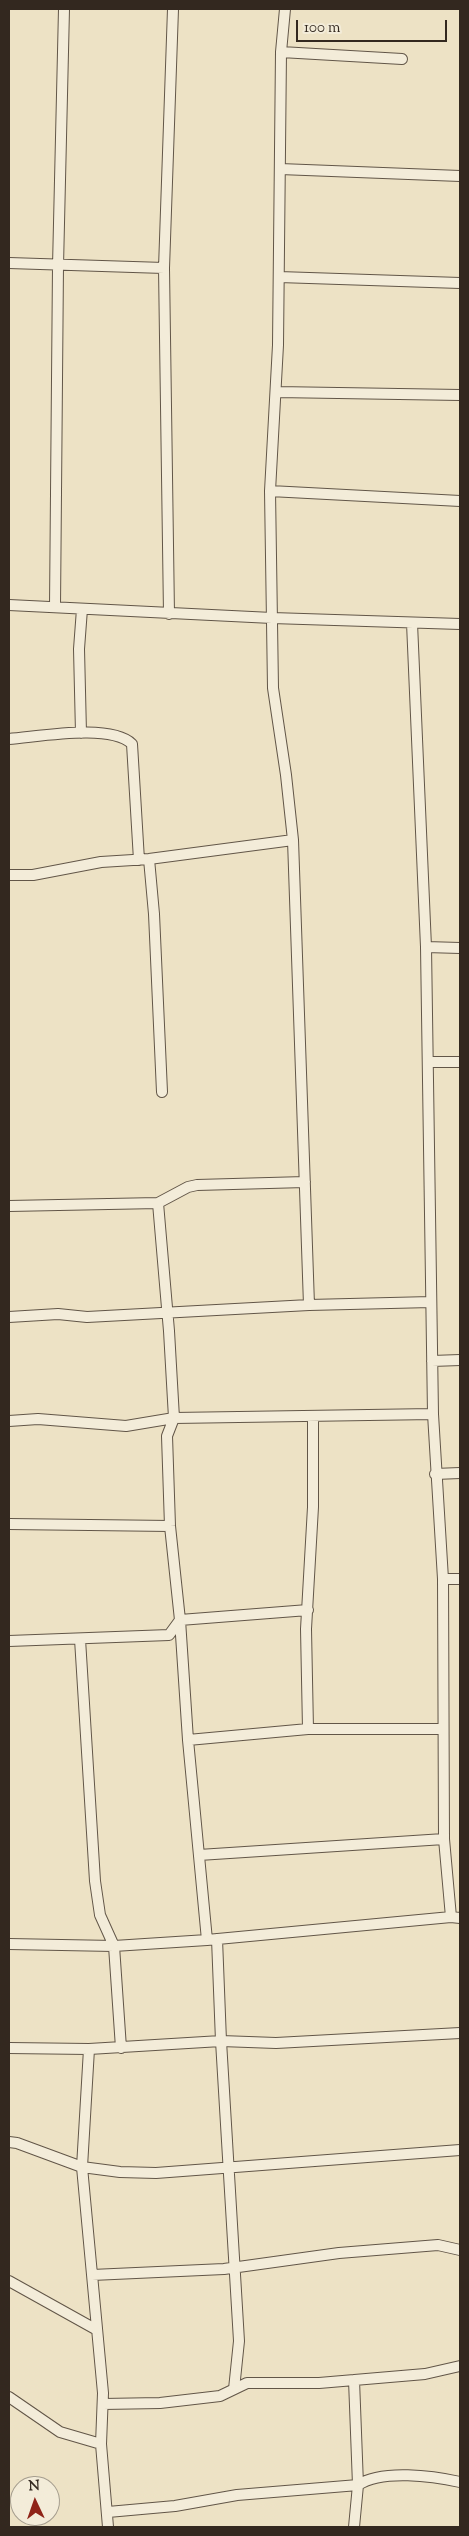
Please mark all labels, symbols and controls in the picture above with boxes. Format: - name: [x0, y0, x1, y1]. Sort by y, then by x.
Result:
- scale bar: [299, 10, 450, 42]
- text: 100 m: [304, 18, 340, 39]
- north arrow: [10, 2476, 60, 2526]
- text: N: [28, 2477, 40, 2497]

